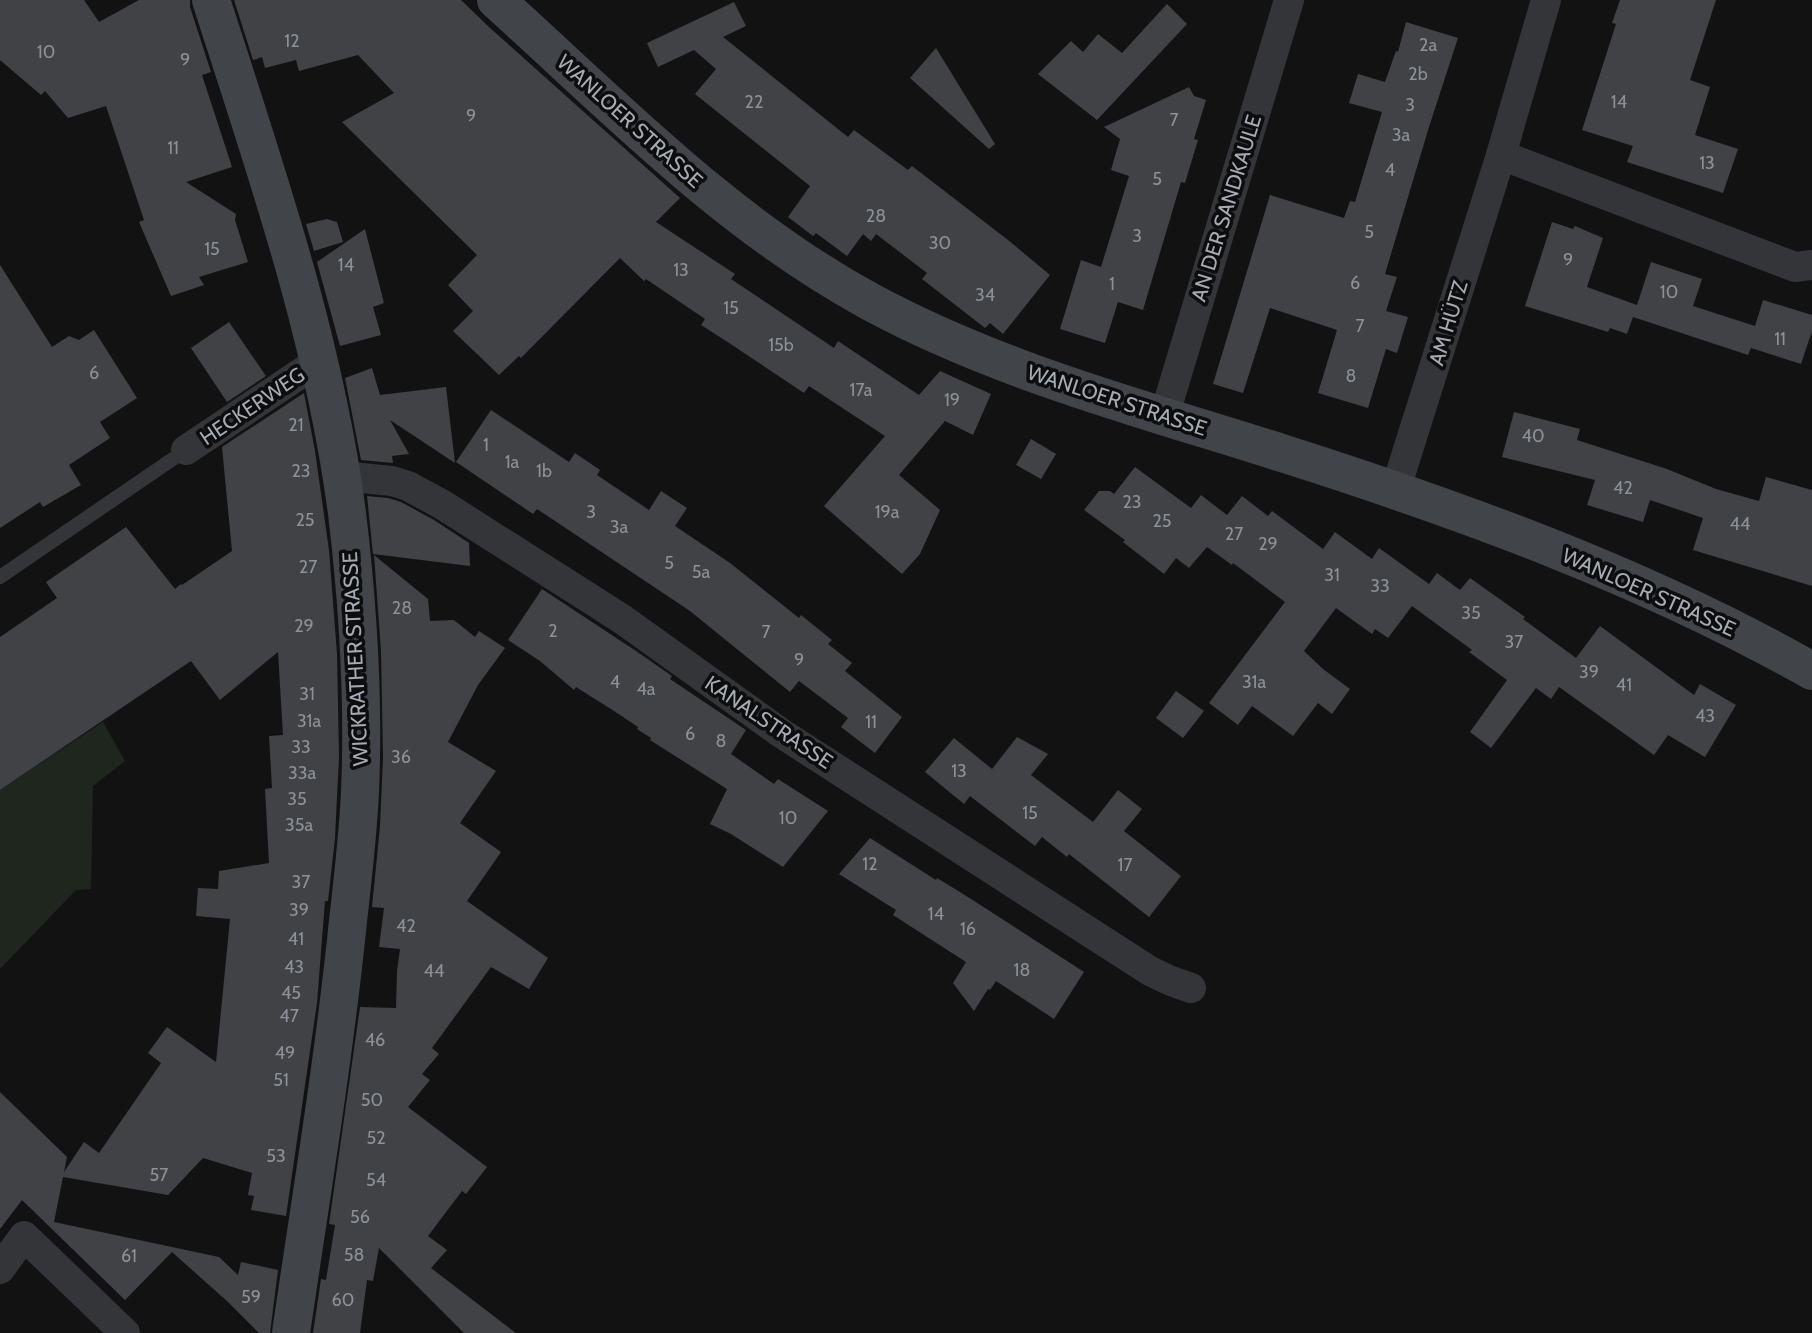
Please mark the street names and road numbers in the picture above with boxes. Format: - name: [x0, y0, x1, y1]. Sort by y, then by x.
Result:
- street label: WANLOER STRASSE: [552, 49, 708, 193]
- street label: AN DER SANDKAULE: [1186, 112, 1266, 304]
- street label: AM HÜTZ: [1423, 277, 1473, 368]
- street label: WANLOER STRASSE: [1024, 359, 1210, 441]
- street label: HECKERWEG: [195, 362, 309, 450]
- street label: WANLOER STRASSE: [1558, 542, 1740, 642]
- street label: WICKRATHER STRASSE: [337, 551, 373, 767]
- street label: KANALSTRASSE: [701, 670, 837, 774]

